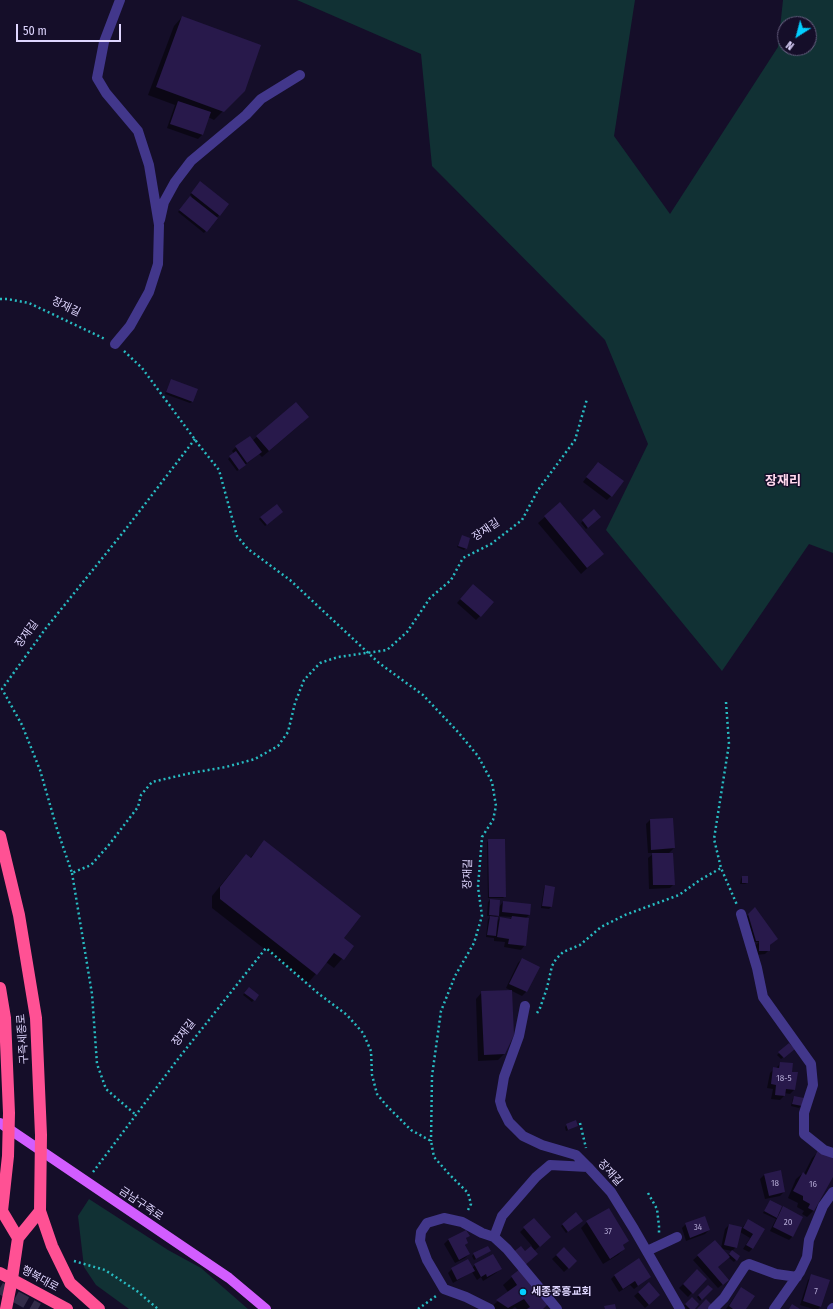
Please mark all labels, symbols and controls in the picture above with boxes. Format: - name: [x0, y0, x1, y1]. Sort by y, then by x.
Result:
- scale bar: [18, 16, 123, 42]
- north arrow: [777, 16, 817, 56]
- text: 50 m: [23, 24, 47, 38]
- text: N: [784, 38, 797, 53]
- street label: 장재길: [49, 295, 83, 319]
- district label: 장재리: [765, 473, 801, 489]
- street label: 장재길: [470, 516, 502, 544]
- street label: 장재길: [13, 618, 41, 650]
- street label: 장재길: [461, 859, 475, 889]
- street label: 구즉세종로: [15, 1013, 31, 1065]
- street label: 장재길: [169, 1017, 199, 1049]
- house number: 18-5: [776, 1073, 792, 1083]
- street label: 장재길: [595, 1157, 625, 1189]
- house number: 18: [771, 1178, 779, 1188]
- house number: 16: [809, 1179, 817, 1189]
- street label: 금남구즉로: [116, 1184, 166, 1224]
- house number: 20: [784, 1217, 792, 1227]
- house number: 34: [694, 1222, 702, 1232]
- house number: 37: [604, 1226, 612, 1236]
- street label: 행복대로: [19, 1263, 61, 1295]
- place label: 세종중흥교회: [531, 1285, 592, 1299]
- house number: 7: [814, 1286, 818, 1296]
- marker: 세종중흥교회: [518, 1287, 528, 1297]

